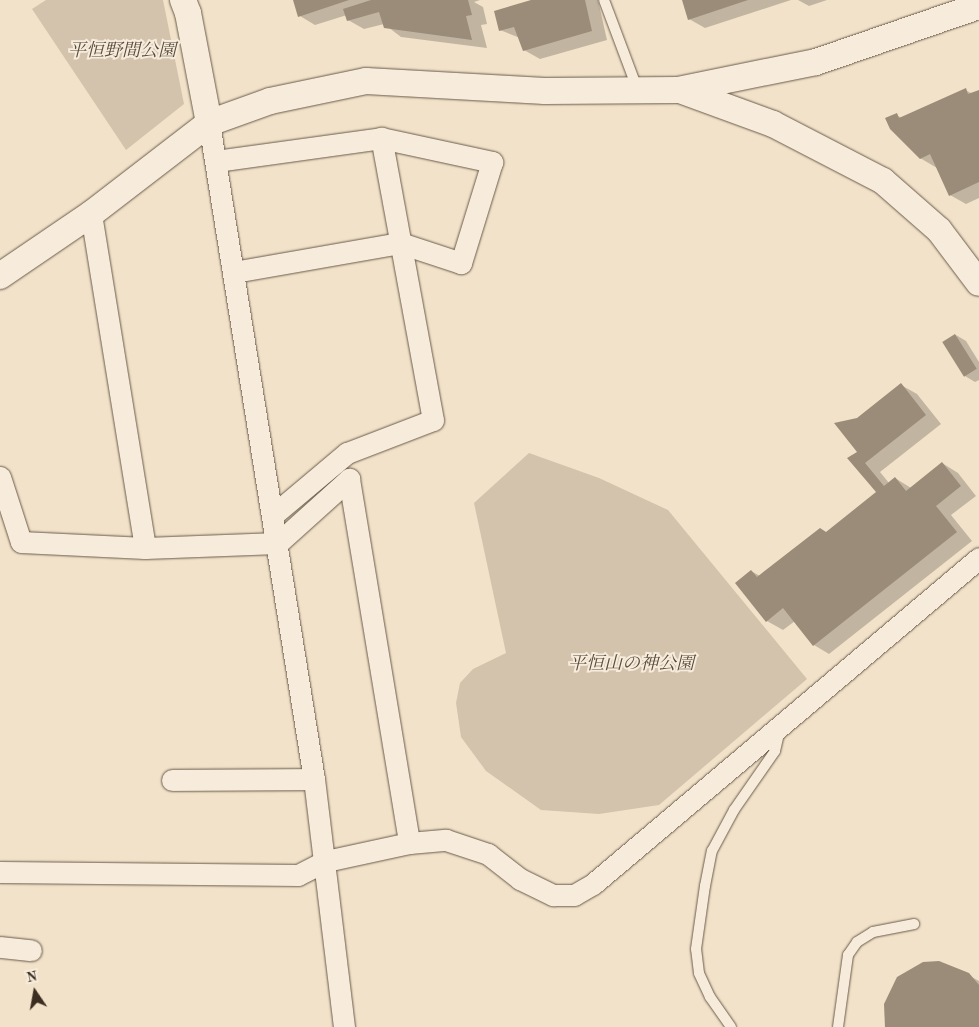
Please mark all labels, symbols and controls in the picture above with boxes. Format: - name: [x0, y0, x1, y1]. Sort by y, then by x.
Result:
- park label: 平恒野間公園: [68, 40, 176, 62]
- park label: 平恒山の神公園: [568, 653, 694, 675]
- north arrow: [10, 967, 60, 1017]
- text: N: [25, 969, 39, 985]

